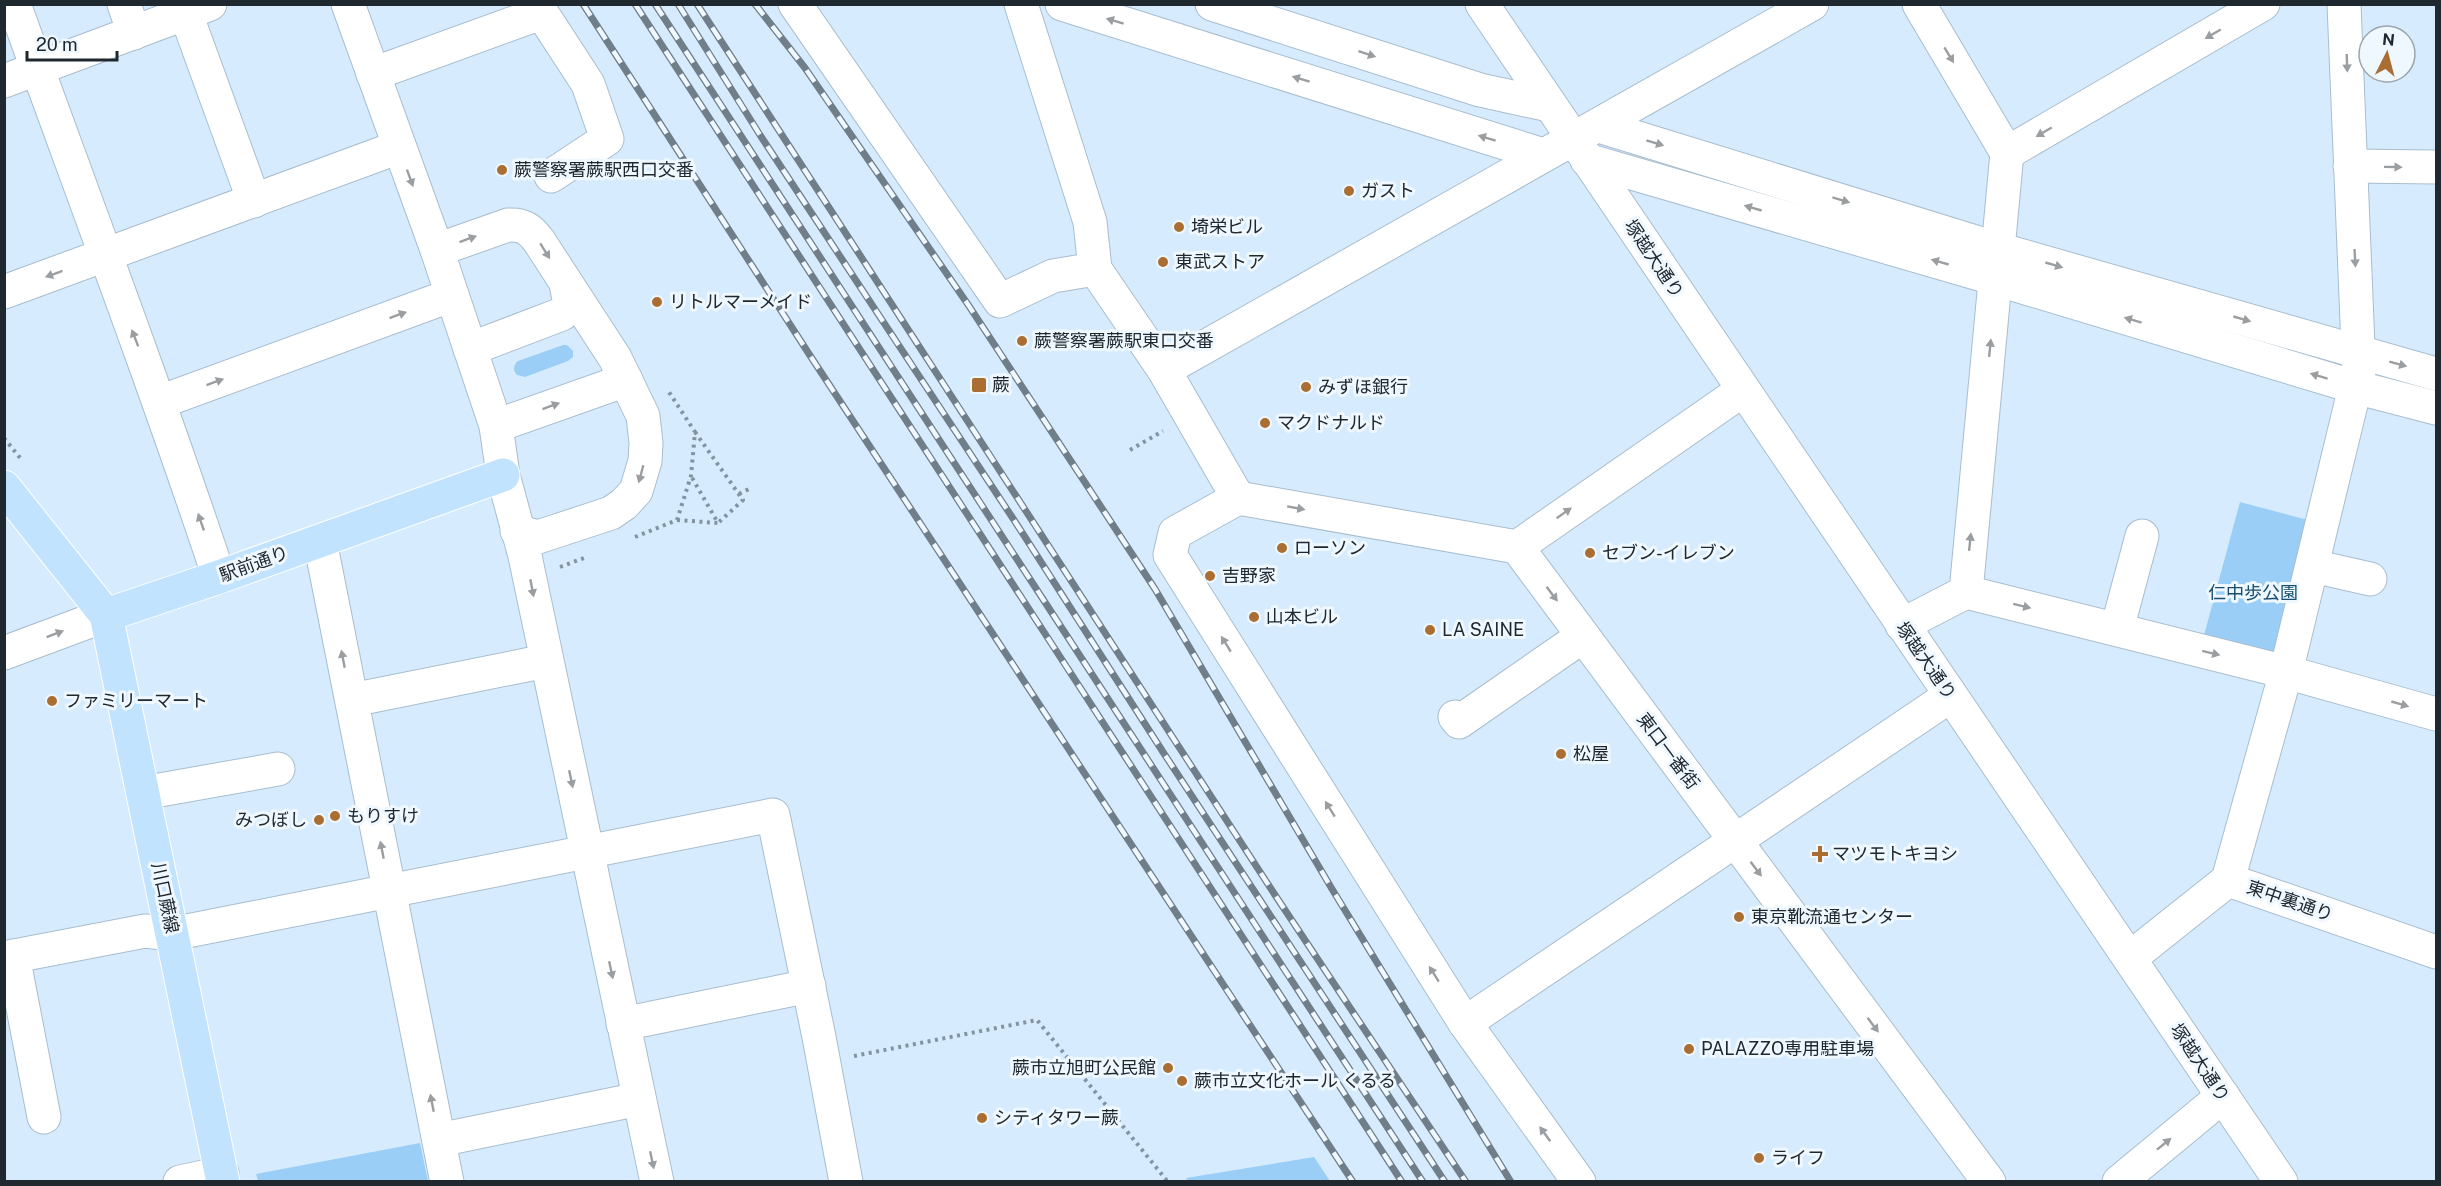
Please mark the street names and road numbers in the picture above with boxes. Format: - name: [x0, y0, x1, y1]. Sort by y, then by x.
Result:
- street label: 塚越大通り: [1621, 216, 1688, 302]
- street label: 駅前通り: [216, 541, 291, 586]
- street label: 塚越大通り: [1892, 618, 1961, 704]
- street label: 東口一番街: [1633, 708, 1704, 793]
- street label: 川口蕨線: [148, 860, 183, 935]
- street label: 東中裏通り: [2244, 876, 2336, 925]
- street label: 塚越大通り: [2167, 1020, 2234, 1106]

